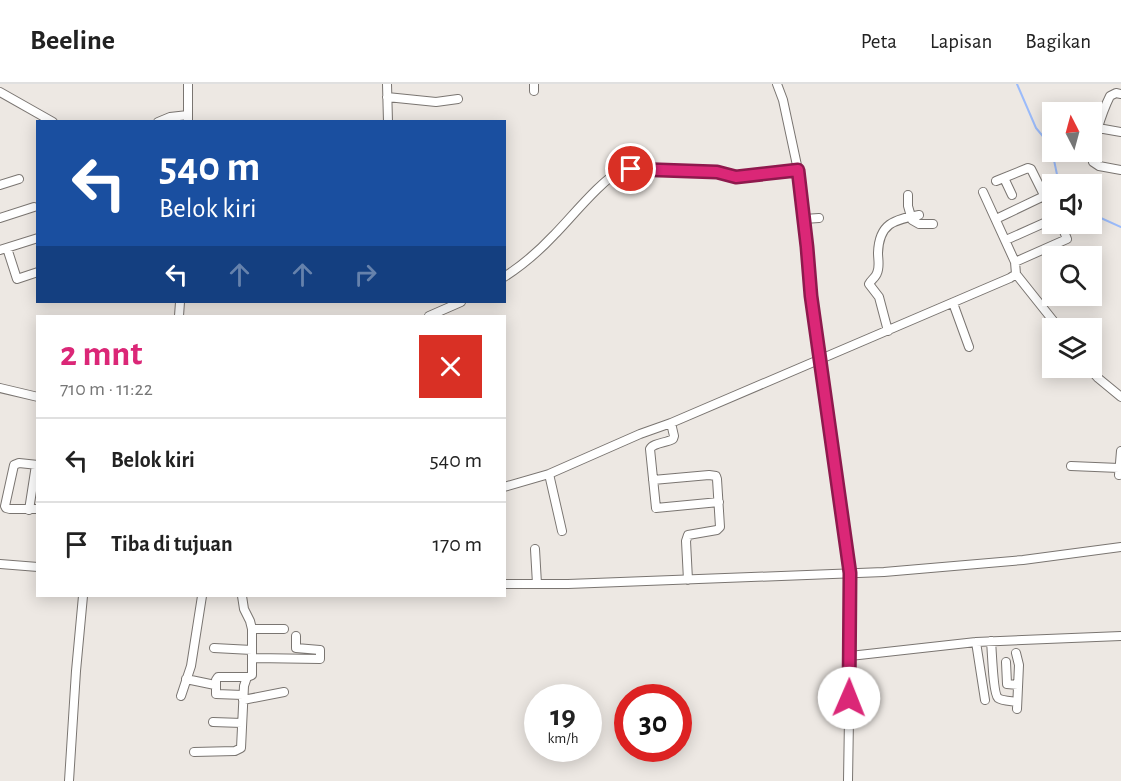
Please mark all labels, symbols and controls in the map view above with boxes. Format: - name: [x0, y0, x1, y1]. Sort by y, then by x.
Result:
- text: Beeline: [30, 27, 115, 55]
- text: Peta: [861, 31, 897, 52]
- text: Lapisan: [930, 31, 992, 52]
- text: Bagikan: [1025, 31, 1091, 52]
- north arrow: [1042, 102, 1102, 162]
- map controls: [1042, 102, 1102, 378]
- pin: [605, 143, 656, 194]
- icon: left: [60, 144, 138, 222]
- text: 540 m: [159, 146, 260, 188]
- icon: arrive: [614, 152, 647, 185]
- button: sound: [1042, 174, 1102, 234]
- text: Belok kiri: [159, 195, 256, 222]
- button: search: [1042, 246, 1102, 306]
- icon: left: [160, 258, 193, 291]
- icon: ahead: [223, 258, 256, 291]
- icon: ahead: [286, 258, 319, 291]
- icon: right: [349, 258, 382, 291]
- button: layers: [1042, 318, 1102, 378]
- button: close: [419, 335, 482, 398]
- text: 2 mnt: [60, 336, 142, 372]
- text: 710 m · 11:22: [60, 379, 153, 399]
- icon: left: [60, 444, 93, 477]
- text: Belok kiri: [111, 449, 195, 471]
- text: 540 m: [429, 449, 482, 471]
- icon: arrive: [60, 528, 93, 561]
- text: Tiba di tujuan: [111, 533, 233, 555]
- text: 170 m: [432, 533, 482, 555]
- position arrow: [817, 666, 881, 730]
- speed limit sign: 30: [614, 684, 692, 762]
- text: 19: [550, 701, 576, 731]
- text: km/h: [548, 731, 578, 746]

